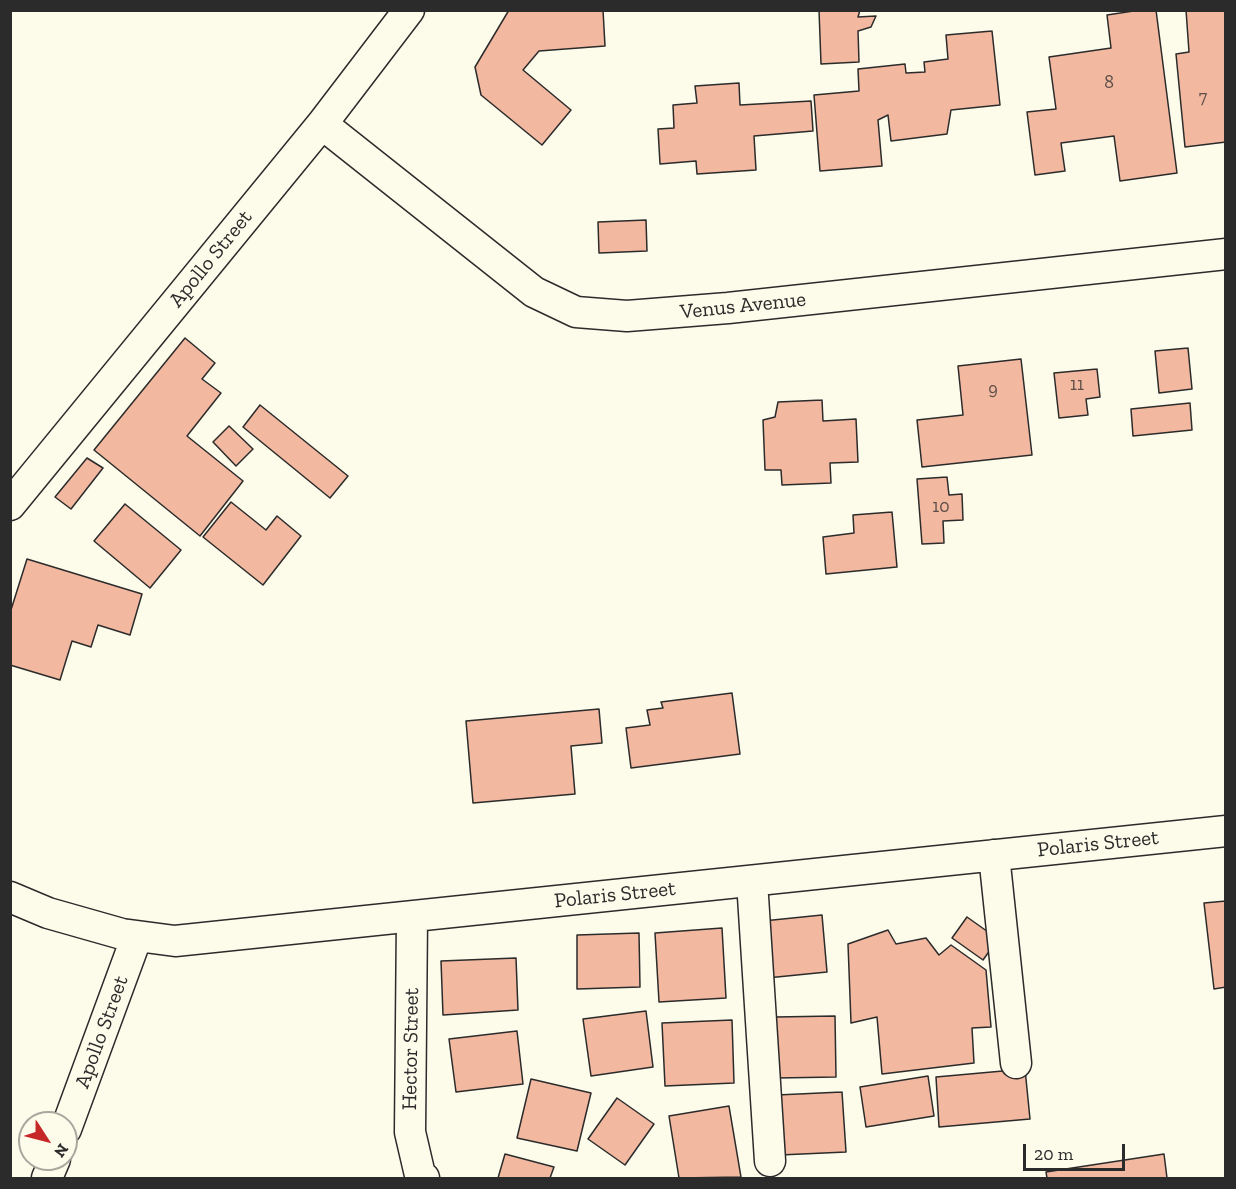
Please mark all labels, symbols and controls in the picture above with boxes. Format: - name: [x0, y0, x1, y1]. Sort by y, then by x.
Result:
- house number: 8: [1104, 72, 1114, 94]
- house number: 7: [1199, 87, 1207, 109]
- street label: Apollo Street: [164, 205, 258, 313]
- street label: Venus Avenue: [679, 287, 807, 325]
- house number: 11: [1070, 374, 1084, 396]
- house number: 9: [988, 379, 998, 401]
- house number: 10: [932, 496, 950, 518]
- street label: Polaris Street: [1036, 825, 1160, 863]
- street label: Polaris Street: [553, 876, 677, 914]
- street label: Apollo Street: [70, 972, 134, 1092]
- street label: Hector Street: [397, 988, 425, 1110]
- north arrow: [18, 1111, 78, 1171]
- scale bar: [1026, 1132, 1128, 1170]
- text: N: [50, 1140, 73, 1161]
- text: 20 m: [1034, 1143, 1073, 1165]

